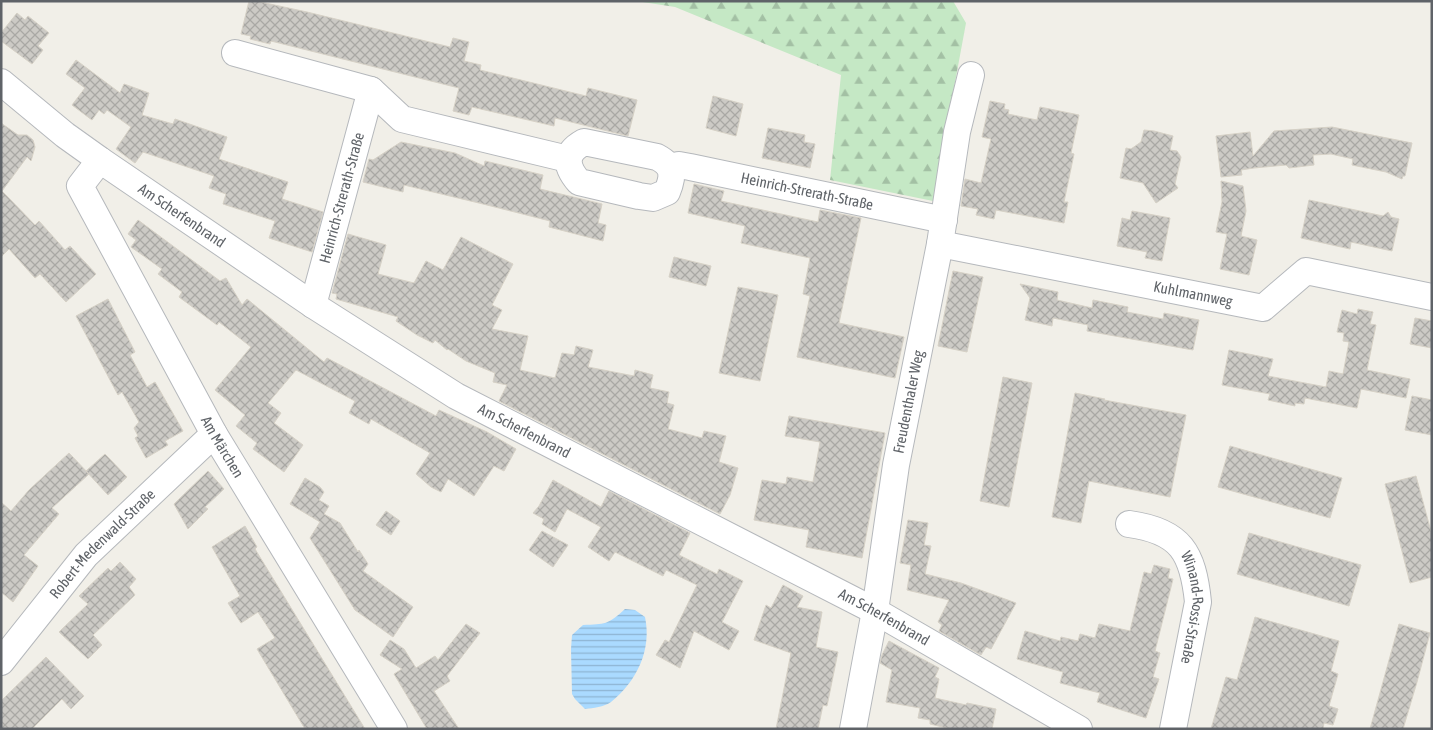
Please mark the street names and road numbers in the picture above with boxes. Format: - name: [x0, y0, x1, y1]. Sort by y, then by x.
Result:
- street label: Heinrich-Strerath-Straße: [316, 130, 367, 265]
- street label: Heinrich-Strerath-Straße: [739, 169, 875, 213]
- street label: Am Scherfenbrand: [135, 180, 229, 251]
- street label: Kuhlmannweg: [1152, 278, 1235, 310]
- street label: Freudenthaler Weg: [890, 348, 927, 455]
- street label: Am Scherfenbrand: [476, 400, 573, 461]
- street label: Am Märchen: [198, 413, 248, 481]
- street label: Robert-Medenwald-Straße: [46, 485, 158, 602]
- street label: Winand-Rossi-Straße: [1178, 548, 1207, 666]
- street label: Am Scherfenbrand: [836, 585, 933, 649]

